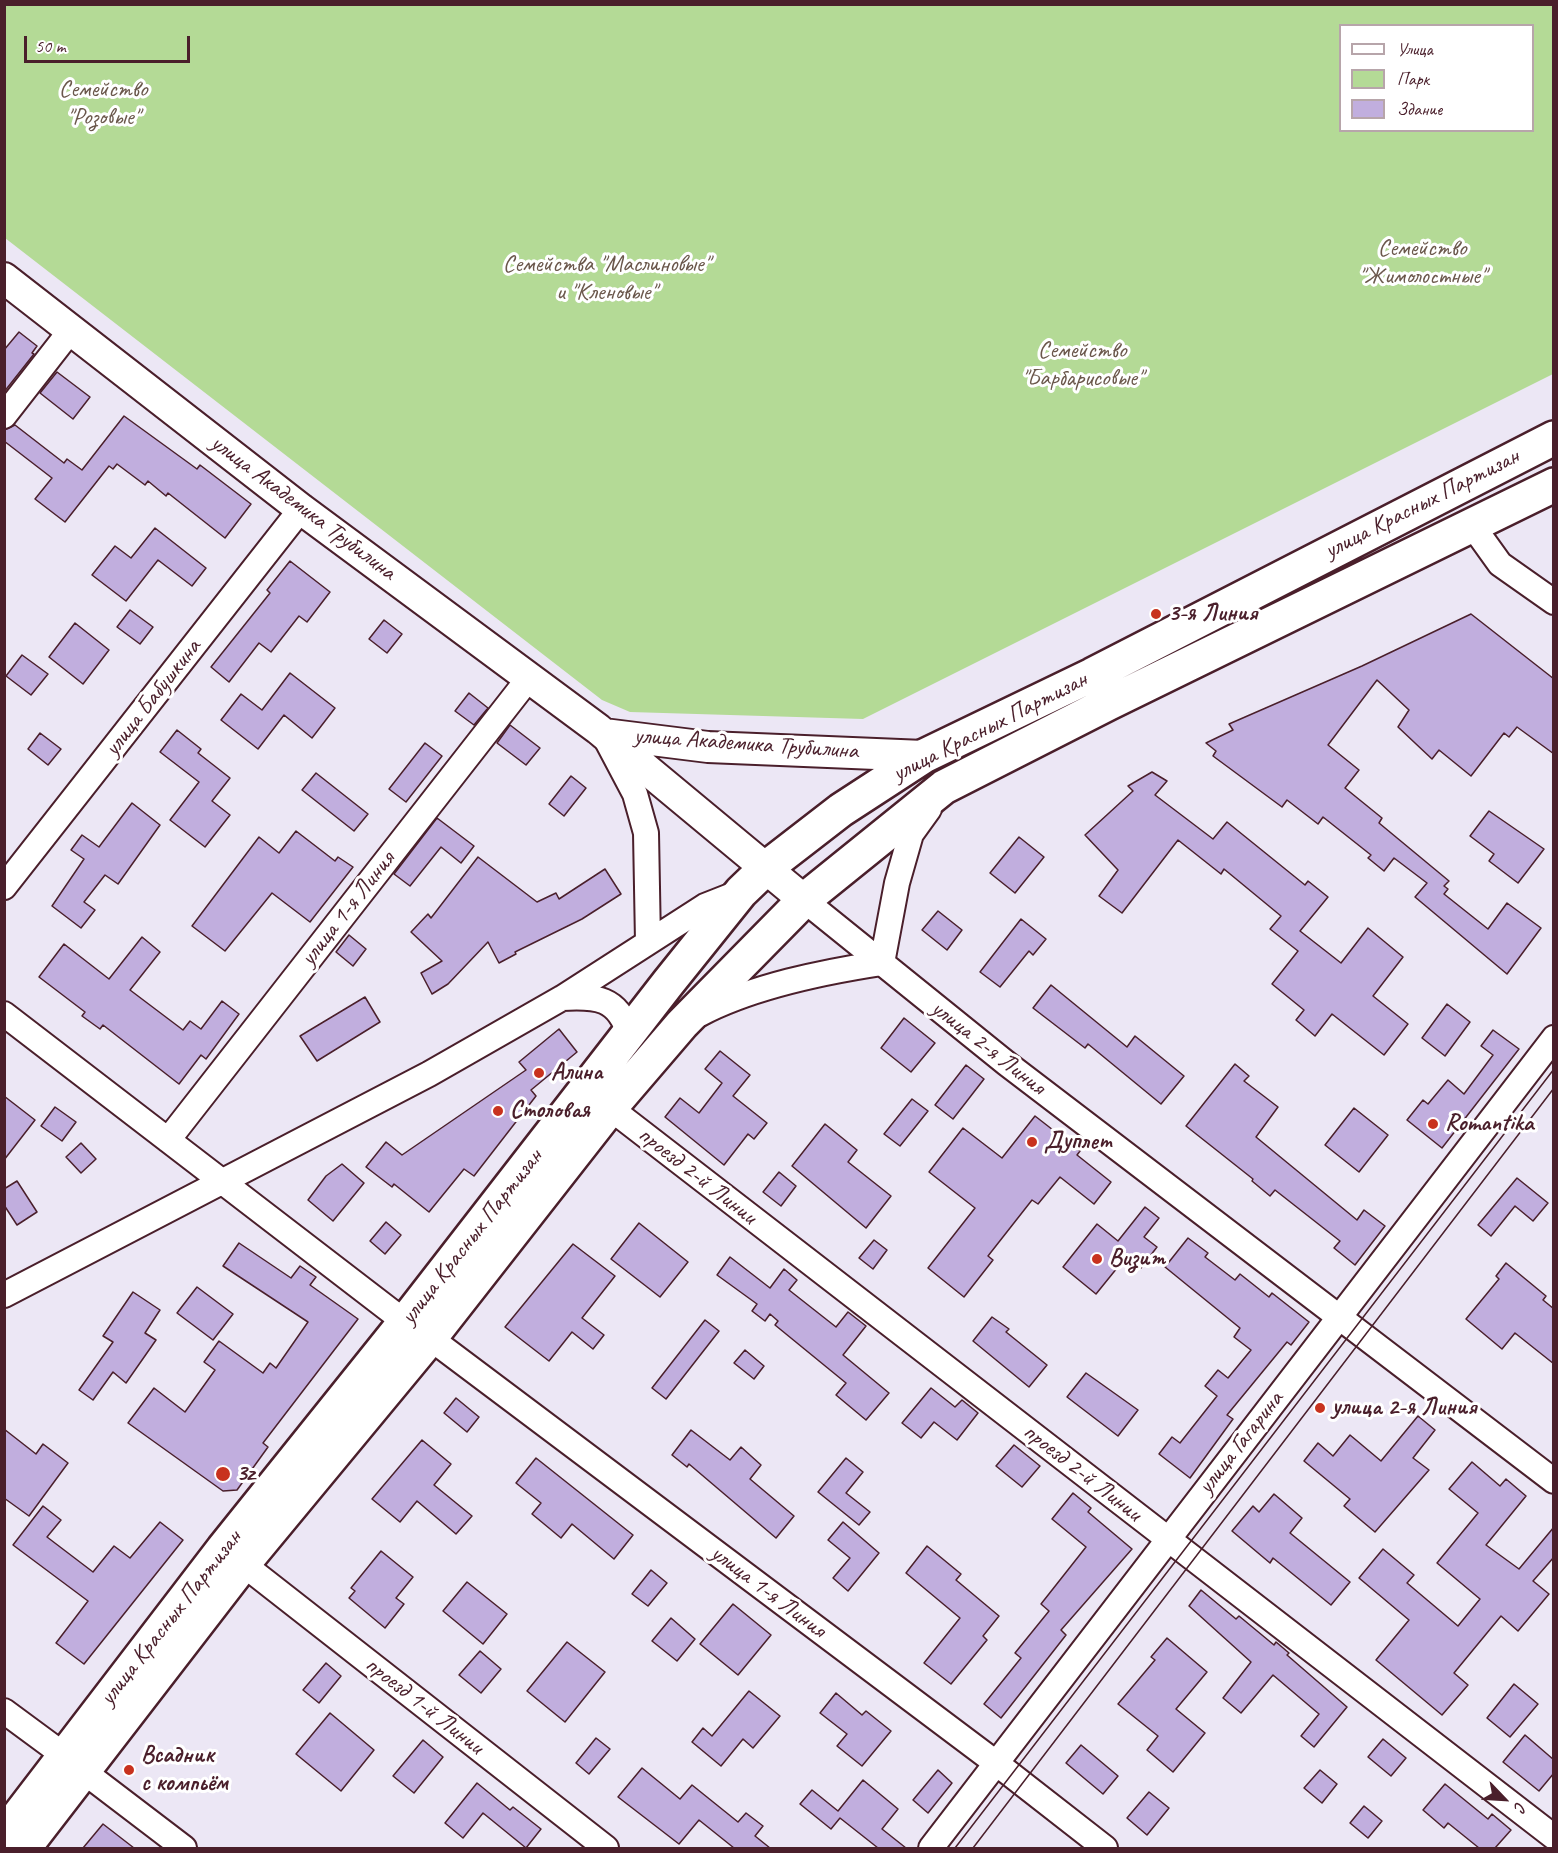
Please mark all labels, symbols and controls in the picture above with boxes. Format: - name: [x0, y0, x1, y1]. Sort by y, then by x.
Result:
- scale bar: [27, 24, 194, 62]
- legend: [1339, 24, 1534, 132]
- text: 50 m: [35, 35, 66, 57]
- text: Улица: [1397, 38, 1433, 60]
- text: Парк: [1397, 68, 1429, 90]
- park label: Семейство "Розовые": [59, 76, 147, 132]
- text: Здание: [1397, 98, 1442, 120]
- park label: Семейство "Жимолостные": [1358, 235, 1486, 291]
- park label: Семейства "Маслиновые" и "Кленовые": [503, 251, 709, 307]
- park label: Семейство "Барбарисовые": [1021, 337, 1143, 393]
- street label: улица Академика Трубилина: [205, 429, 401, 587]
- street label: улица Красных Партизан: [1320, 442, 1524, 566]
- place label: 3-я Линия: [1168, 600, 1257, 628]
- marker: 3-я Линия: [1149, 607, 1163, 621]
- street label: улица Бабушкина: [98, 634, 208, 762]
- street label: улица Красных Партизан: [888, 665, 1092, 789]
- street label: улица Академика Трубилина: [633, 722, 859, 766]
- street label: улица 1-я Линия: [294, 846, 402, 972]
- street label: улица 2-я Линия: [925, 994, 1051, 1102]
- place label: Алина: [551, 1059, 603, 1087]
- marker: Алина: [532, 1066, 546, 1080]
- place label: Столовая: [510, 1097, 590, 1125]
- marker: Столовая: [491, 1104, 505, 1118]
- place label: Romantika: [1445, 1110, 1533, 1138]
- marker: Romantika: [1426, 1117, 1440, 1131]
- street label: проезд 2-й Линии: [632, 1121, 762, 1231]
- place label: Дуплет: [1044, 1128, 1112, 1156]
- marker: Дуплет: [1025, 1135, 1039, 1149]
- street label: улица Красных Партизан: [395, 1144, 549, 1330]
- place label: Визит: [1109, 1245, 1165, 1273]
- marker: Визит: [1090, 1252, 1104, 1266]
- street label: улица Гагарина: [1192, 1386, 1290, 1500]
- place label: улица 2-я Линия: [1332, 1394, 1477, 1422]
- marker: улица 2-я Линия: [1313, 1401, 1327, 1415]
- street label: проезд 2-й Линии: [1017, 1418, 1147, 1528]
- place label: 3z: [236, 1460, 254, 1488]
- marker: 3z: [214, 1465, 232, 1483]
- street label: улица Красных Партизан: [94, 1525, 248, 1711]
- street label: улица 1-я Линия: [705, 1539, 831, 1645]
- street label: проезд 1-й Линии: [359, 1651, 489, 1761]
- place label: Всадник с компьём: [141, 1742, 228, 1798]
- marker: Всадник с компьём: [122, 1763, 136, 1777]
- north arrow: [1474, 1769, 1534, 1829]
- text: С: [1510, 1799, 1531, 1814]

